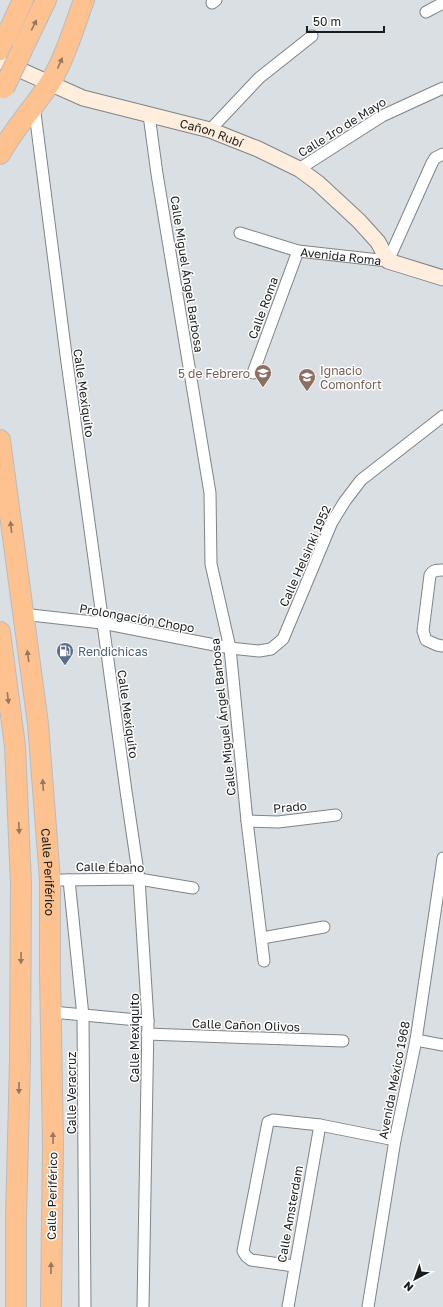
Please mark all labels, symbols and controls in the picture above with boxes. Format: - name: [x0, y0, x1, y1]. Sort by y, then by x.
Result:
- scale bar: [307, 8, 384, 34]
- text: 50 m: [313, 14, 341, 29]
- one-way arrow: [31, 19, 37, 31]
- one-way arrow: [57, 57, 63, 69]
- street label: Calle 1ro de Mayo: [295, 94, 389, 160]
- street label: Cañon Rubí: [178, 115, 246, 150]
- street label: Calle Miguel Ángel Barbosa: [167, 195, 207, 353]
- street label: Avenida Roma: [300, 244, 382, 268]
- street label: Calle Roma: [245, 275, 281, 341]
- street label: Calle Mexiquito: [70, 348, 98, 438]
- school or university icon: 5 de Febrero: [253, 363, 273, 388]
- place label: Ignacio Comonfort: [320, 363, 382, 392]
- place label: 5 de Febrero: [178, 366, 250, 381]
- school or university icon: Ignacio Comonfort: [297, 367, 317, 392]
- street label: Calle Helsinki 1952: [276, 503, 334, 609]
- one-way arrow: [8, 521, 14, 533]
- street label: Prolongación Chopo: [78, 600, 196, 636]
- street label: Calle Miguel Ángel Barbosa: [207, 638, 239, 796]
- fuel station icon: Rendichicas: [55, 641, 75, 666]
- place label: Rendichicas: [78, 644, 148, 659]
- one-way arrow: [25, 650, 31, 662]
- street label: Calle Mexiquito: [114, 669, 142, 759]
- one-way arrow: [5, 692, 12, 705]
- one-way arrow: [39, 779, 46, 791]
- street label: Prado: [273, 798, 307, 816]
- one-way arrow: [15, 822, 22, 834]
- street label: Calle Periférico: [39, 828, 58, 916]
- street label: Calle Ébano: [76, 859, 144, 875]
- one-way arrow: [18, 952, 24, 965]
- street label: Calle Mexiquito: [127, 993, 142, 1083]
- street label: Calle Cañon Olivos: [192, 1016, 300, 1034]
- street label: Avenida México 1968: [375, 1020, 413, 1140]
- street label: Calle Veracruz: [64, 1052, 79, 1134]
- one-way arrow: [16, 1082, 22, 1095]
- one-way arrow: [50, 1131, 56, 1144]
- street label: Calle Periférico: [44, 1152, 60, 1240]
- street label: Calle Amsterdam: [274, 1164, 306, 1264]
- north arrow: [395, 1259, 435, 1299]
- one-way arrow: [48, 1262, 55, 1274]
- text: N: [401, 1279, 416, 1295]

